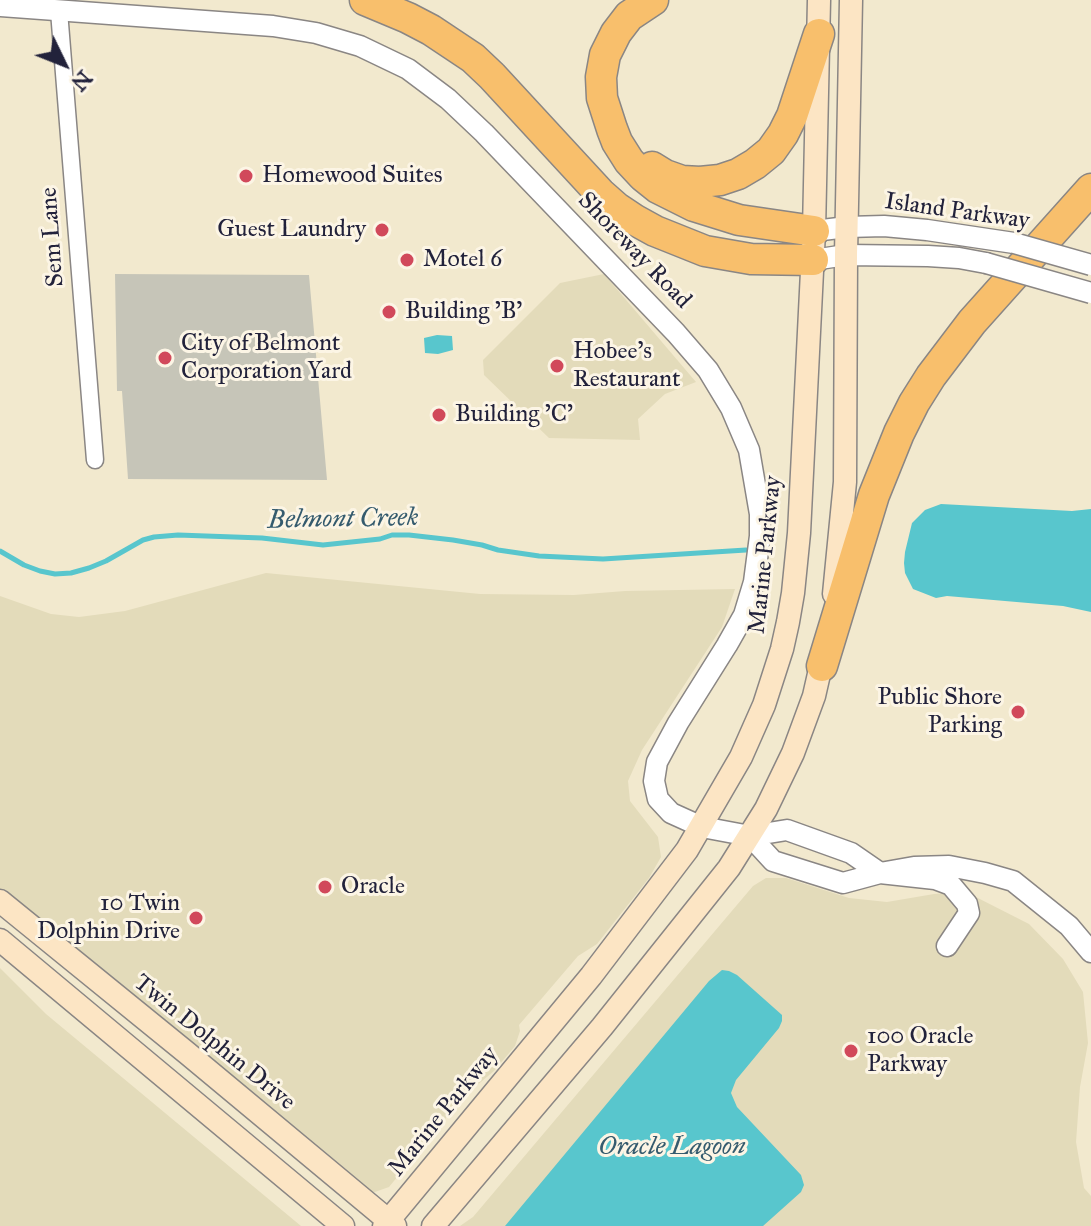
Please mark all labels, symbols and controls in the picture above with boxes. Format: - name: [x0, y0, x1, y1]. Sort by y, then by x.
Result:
- north arrow: [24, 24, 104, 104]
- text: N: [66, 65, 98, 97]
- place label: Homewood Suites: [262, 162, 442, 190]
- marker: Homewood Suites: [237, 167, 255, 185]
- street label: Sem Lane: [35, 186, 71, 288]
- street label: Shoreway Road: [571, 187, 697, 315]
- street label: Island Parkway: [883, 188, 1031, 236]
- place label: Guest Laundry: [217, 216, 366, 244]
- marker: Guest Laundry: [373, 221, 391, 239]
- place label: Motel 6: [423, 246, 502, 274]
- marker: Motel 6: [398, 251, 416, 269]
- place label: Building 'B': [405, 298, 522, 326]
- marker: Building 'B': [380, 303, 398, 321]
- place label: City of Belmont Corporation Yard: [181, 330, 352, 386]
- place label: Hobee's Restaurant: [573, 338, 680, 394]
- marker: City of Belmont Corporation Yard: [156, 349, 174, 367]
- marker: Hobee's Restaurant: [548, 357, 566, 375]
- place label: Building 'C': [455, 401, 573, 429]
- marker: Building 'C': [430, 406, 448, 424]
- street label: Marine Parkway: [743, 475, 789, 635]
- water label: Belmont Creek: [267, 503, 419, 537]
- place label: Public Shore Parking: [878, 684, 1002, 740]
- marker: Public Shore Parking: [1009, 703, 1027, 721]
- place label: Oracle: [341, 873, 405, 901]
- marker: Oracle: [316, 878, 334, 896]
- place label: 10 Twin Dolphin Drive: [37, 890, 180, 946]
- marker: 10 Twin Dolphin Drive: [187, 909, 205, 927]
- street label: Twin Dolphin Drive: [127, 969, 301, 1117]
- place label: 100 Oracle Parkway: [867, 1023, 973, 1079]
- street label: Marine Parkway: [383, 1041, 505, 1183]
- marker: 100 Oracle Parkway: [842, 1042, 860, 1060]
- water label: Oracle Lagoon: [599, 1132, 745, 1164]

